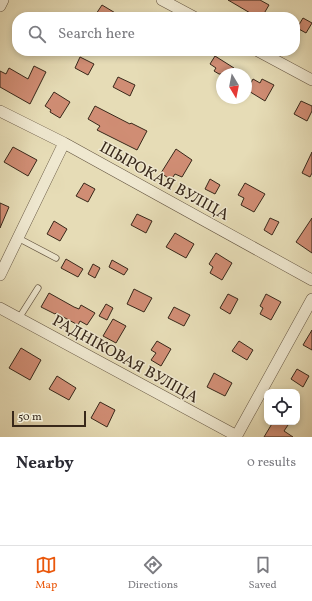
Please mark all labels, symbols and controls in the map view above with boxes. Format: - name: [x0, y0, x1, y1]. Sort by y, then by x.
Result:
- search box: [12, 12, 300, 56]
- icon: search: [26, 23, 48, 45]
- text: Search here: [58, 24, 135, 45]
- north arrow: [216, 68, 252, 104]
- street label: ШЫРОКАЯ ВУЛІЦА: [95, 137, 233, 227]
- street label: РАДНІКОВАЯ ВУЛІЦА: [48, 310, 202, 409]
- map controls: [264, 389, 300, 425]
- button: locate: [264, 389, 300, 425]
- scale bar: [12, 409, 86, 428]
- text: 50 m: [18, 410, 42, 425]
- text: Nearby: [16, 452, 74, 475]
- text: 0 results: [247, 454, 296, 472]
- tab: Map: [35, 554, 57, 593]
- tab: Directions: [128, 554, 178, 593]
- tab: Saved: [248, 554, 277, 593]

